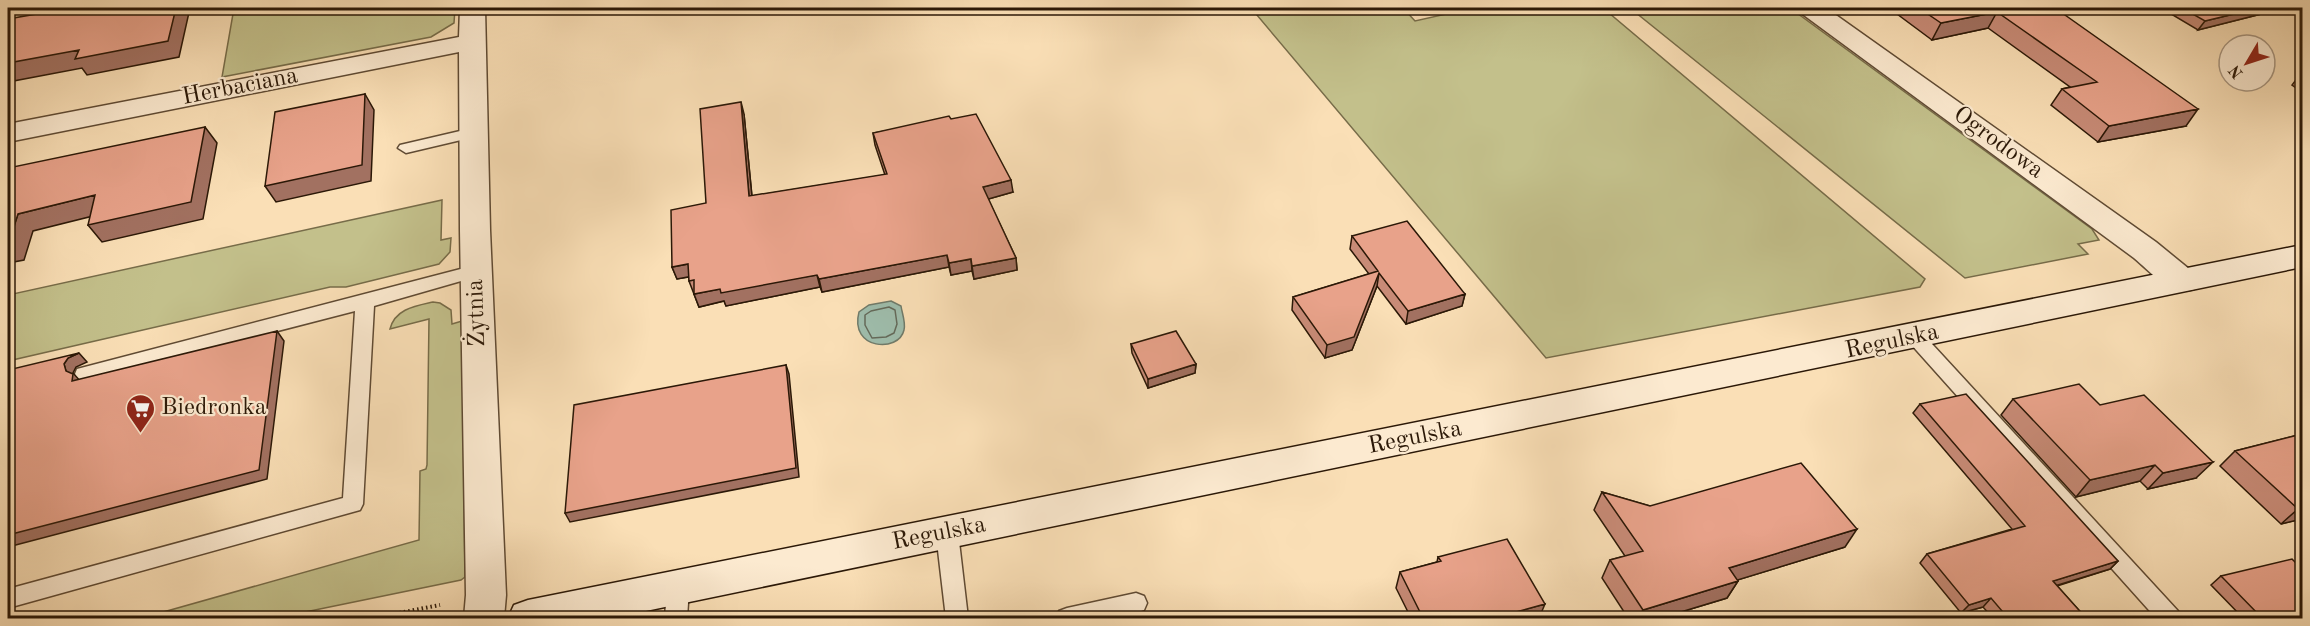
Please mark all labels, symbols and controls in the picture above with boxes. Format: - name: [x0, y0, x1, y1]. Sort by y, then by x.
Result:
- north arrow: [2217, 33, 2277, 93]
- text: N: [2226, 61, 2247, 81]
- street label: Herbaciana: [180, 64, 300, 110]
- street label: Ogrodowa: [1948, 102, 2048, 184]
- street label: Żytnia: [461, 278, 490, 348]
- street label: Regulska: [1843, 320, 1941, 364]
- supermarket icon: Biedronka: [124, 392, 156, 434]
- place label: Biedronka: [161, 396, 267, 420]
- street label: Regulska: [1366, 417, 1464, 459]
- street label: Regulska: [890, 513, 988, 555]

